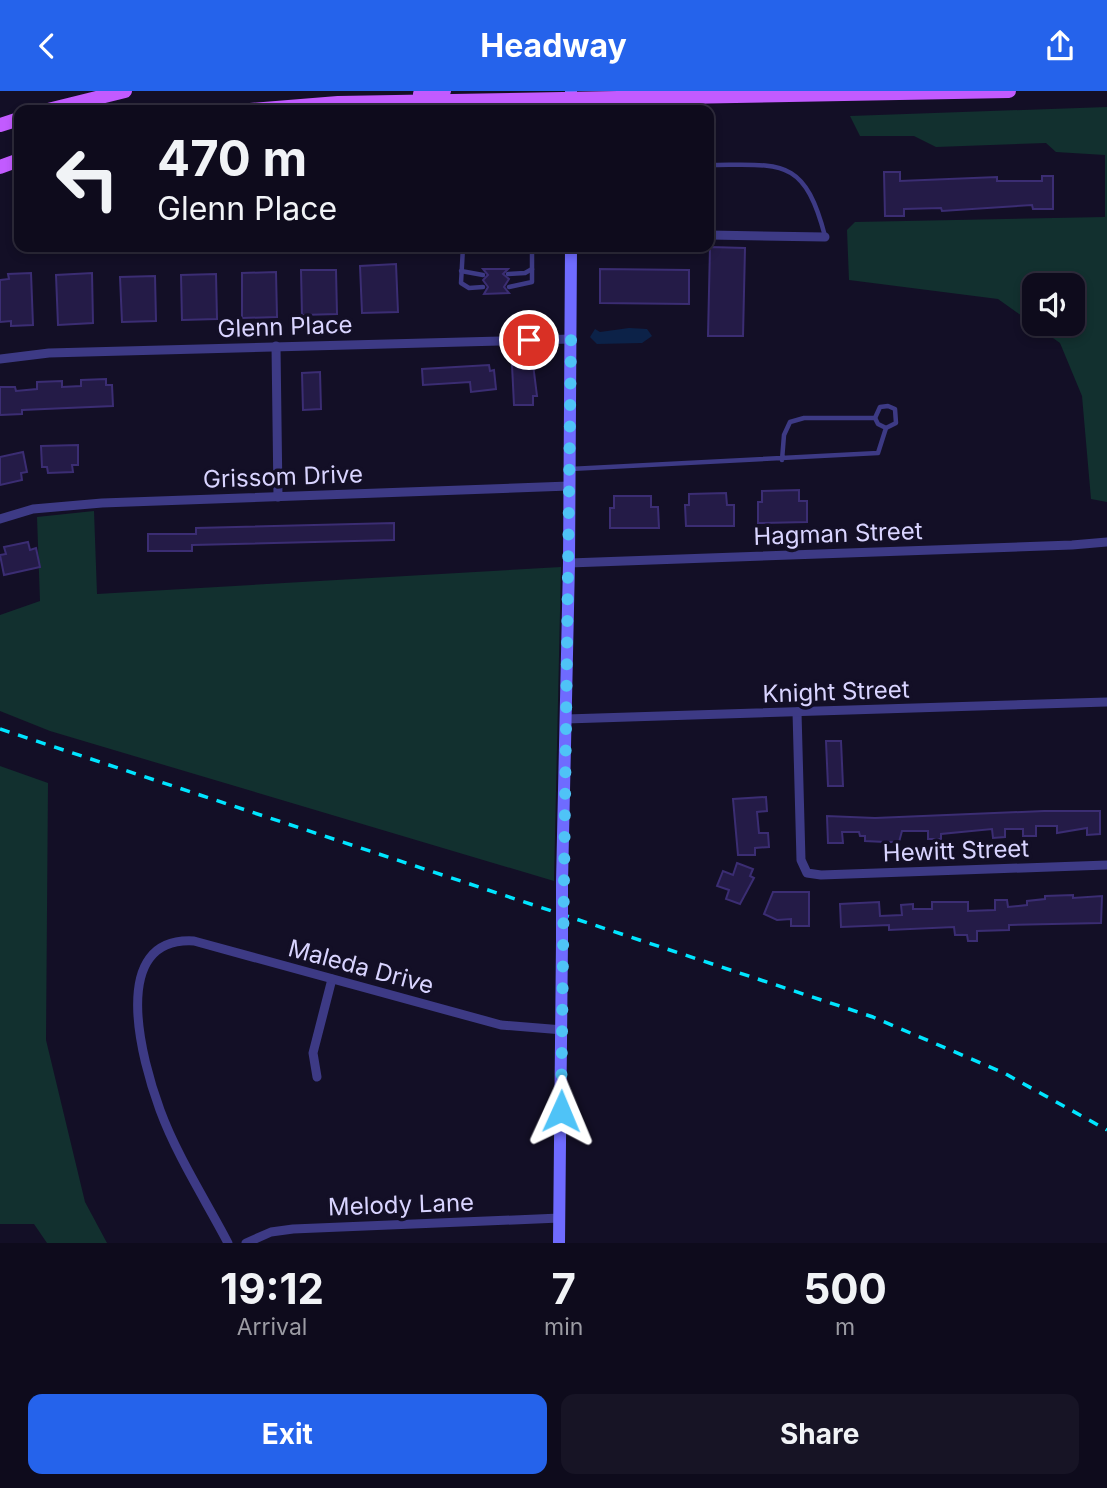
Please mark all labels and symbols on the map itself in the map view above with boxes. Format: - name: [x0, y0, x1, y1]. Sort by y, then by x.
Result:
- street label: Glenn Place: [217, 310, 353, 343]
- pin: [499, 310, 559, 370]
- street label: Grissom Drive: [202, 459, 364, 494]
- street label: Hagman Street: [753, 516, 923, 551]
- street label: Knight Street: [762, 674, 910, 709]
- street label: Hewitt Street: [882, 833, 1030, 868]
- street label: Maleda Drive: [285, 933, 437, 1000]
- position arrow: [524, 1074, 598, 1148]
- street label: Melody Lane: [327, 1187, 475, 1222]

